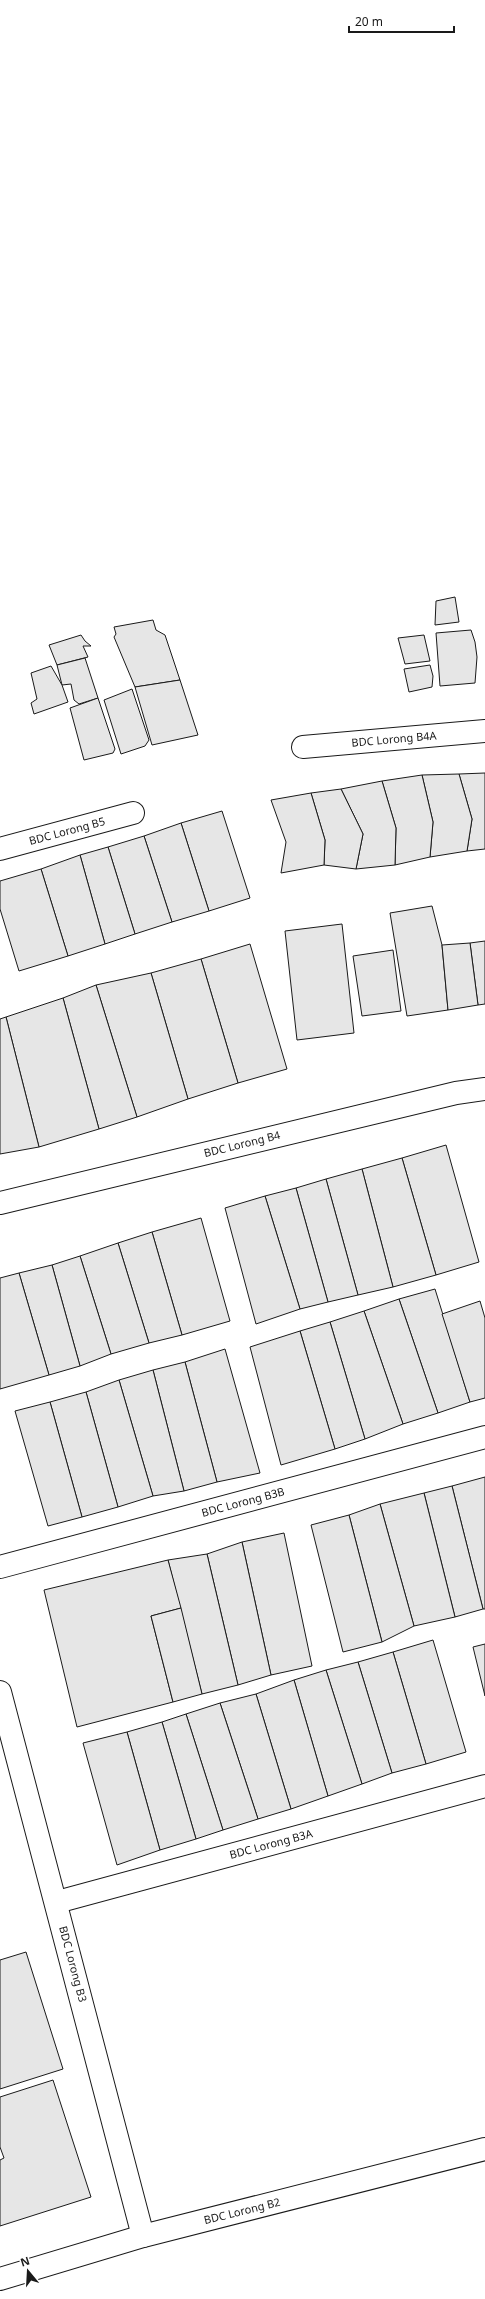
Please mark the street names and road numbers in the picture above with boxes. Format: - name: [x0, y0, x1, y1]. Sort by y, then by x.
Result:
- street label: BDC Lorong B4A: [351, 727, 438, 750]
- street label: BDC Lorong B5: [27, 813, 107, 848]
- street label: BDC Lorong B4: [202, 1127, 282, 1160]
- street label: BDC Lorong B3B: [200, 1483, 286, 1520]
- street label: BDC Lorong B3A: [228, 1825, 315, 1862]
- street label: BDC Lorong B3: [56, 1924, 91, 2004]
- street label: BDC Lorong B2: [202, 2194, 282, 2227]

